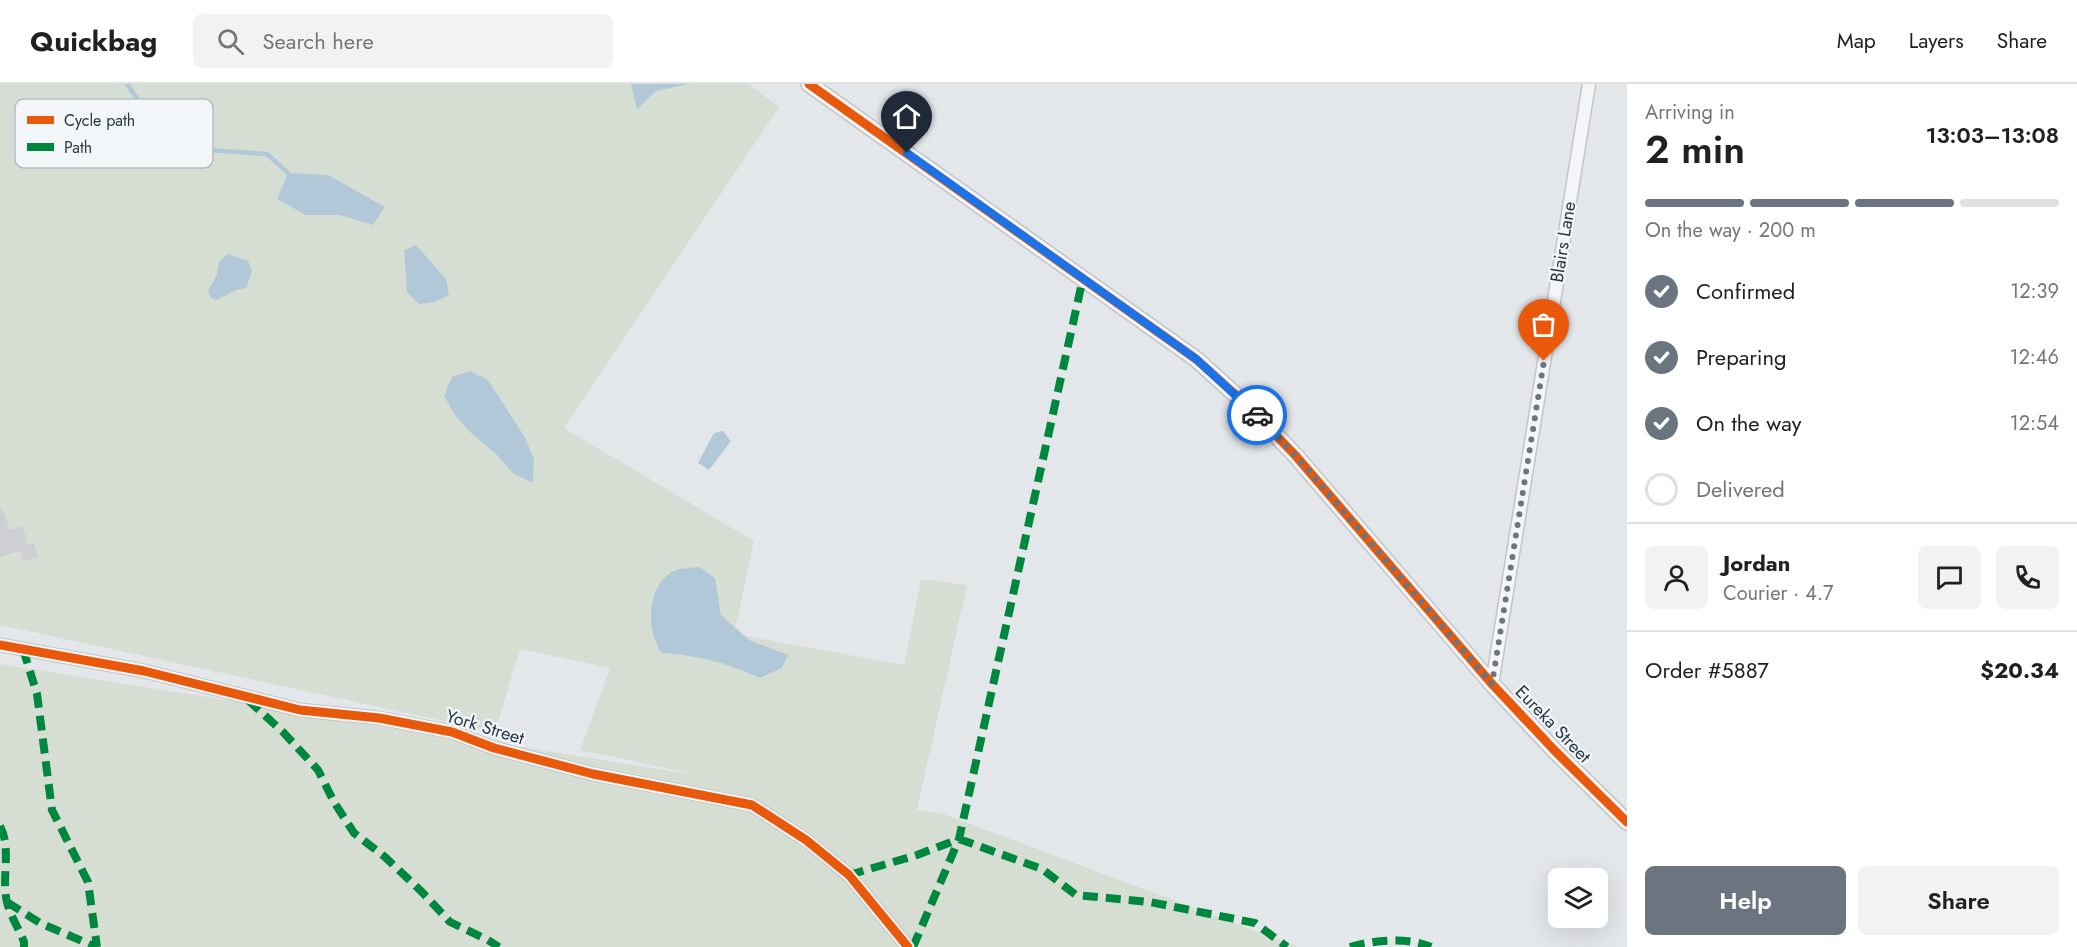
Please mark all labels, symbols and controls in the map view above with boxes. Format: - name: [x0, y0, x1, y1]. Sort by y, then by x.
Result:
- search box: [193, 14, 613, 68]
- text: Quickbag: [30, 21, 157, 62]
- icon: search: [214, 25, 247, 58]
- text: Search here: [262, 25, 374, 57]
- text: Map: [1837, 26, 1876, 56]
- text: Layers: [1909, 26, 1964, 56]
- text: Share: [1997, 26, 2047, 56]
- pin: [881, 91, 932, 153]
- text: Arriving in: [1645, 98, 1735, 127]
- legend: [15, 99, 213, 168]
- icon: home: [890, 100, 923, 133]
- text: Cycle path: [64, 109, 135, 132]
- text: 13:03–13:08: [1926, 119, 2059, 151]
- text: 2 min: [1645, 121, 1745, 178]
- text: Path: [64, 136, 92, 159]
- street label: Blairs Lane: [1544, 200, 1582, 284]
- text: On the way · 200 m: [1645, 216, 1816, 245]
- icon: check: [1645, 275, 1678, 308]
- text: Confirmed: [1696, 275, 1795, 307]
- text: 12:39: [2010, 277, 2059, 306]
- pin: [1518, 299, 1569, 361]
- icon: bag: [1527, 308, 1560, 341]
- icon: check: [1645, 341, 1678, 374]
- text: Preparing: [1696, 341, 1787, 373]
- text: 12:46: [2009, 343, 2059, 372]
- courier: [1227, 385, 1287, 445]
- icon: car: [1241, 399, 1274, 432]
- icon: check: [1645, 407, 1678, 440]
- text: On the way: [1696, 407, 1801, 439]
- text: 12:54: [2010, 409, 2059, 438]
- text: Delivered: [1696, 473, 1785, 505]
- button: person: [1645, 546, 1708, 609]
- button: chat: [1918, 546, 1981, 609]
- button: phone: [1996, 546, 2059, 609]
- text: Jordan: [1723, 547, 1790, 579]
- text: Courier · 4.7: [1723, 579, 1834, 608]
- text: Order #5887: [1645, 654, 1769, 686]
- text: $20.34: [1980, 654, 2059, 686]
- street label: Eureka Street: [1509, 679, 1597, 769]
- street label: York Street: [443, 703, 528, 751]
- button: Help: [1645, 866, 1846, 935]
- button: Share: [1858, 866, 2059, 935]
- map controls: [1548, 868, 1608, 928]
- button: layers: [1548, 868, 1608, 928]

